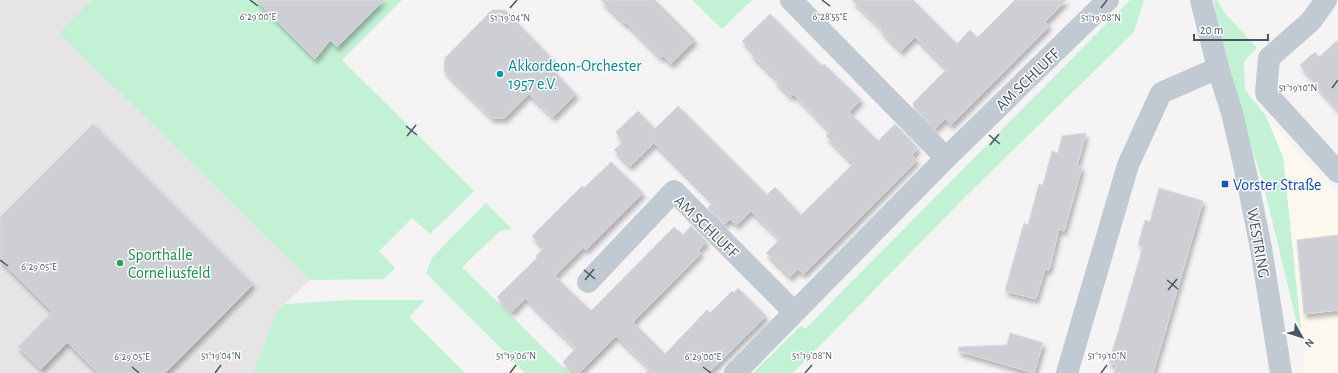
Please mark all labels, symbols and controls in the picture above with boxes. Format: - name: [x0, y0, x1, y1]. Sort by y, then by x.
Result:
- text: 6°29'00"E: [240, 12, 277, 22]
- text: 6°28'55"E: [813, 12, 847, 22]
- text: 51°19'04"N: [490, 13, 530, 23]
- text: 51°19'08"N: [1081, 13, 1121, 23]
- scale bar: [1194, 16, 1268, 42]
- text: 20 m: [1200, 24, 1223, 36]
- street label: AM SCHLUFF: [993, 45, 1063, 114]
- place label: Akkordeon-Orchester 1957 e.V.: [508, 58, 642, 92]
- marker: Akkordeon-Orchester 1957 e.V.: [495, 69, 505, 79]
- text: 51°19'10"N: [1279, 83, 1317, 93]
- place label: Vorster Straße: [1233, 177, 1321, 193]
- marker: Vorster Straße: [1220, 179, 1230, 189]
- street label: AM SCHLUFF: [671, 193, 742, 262]
- street label: WESTRING: [1244, 207, 1272, 279]
- place label: Sporthalle Corneliusfeld: [128, 247, 211, 281]
- marker: Sporthalle Corneliusfeld: [115, 258, 125, 268]
- text: 6°29'05"E: [21, 262, 57, 272]
- north arrow: [1282, 317, 1322, 357]
- text: N: [1303, 337, 1316, 349]
- text: 51°19'04"N: [201, 351, 241, 361]
- text: 51°19'06"N: [496, 351, 536, 361]
- text: 51°19'08"N: [792, 351, 832, 361]
- text: 51°19'10"N: [1088, 351, 1126, 361]
- text: 6°29'05"E: [114, 352, 150, 362]
- text: 6°29'00"E: [685, 352, 722, 362]

